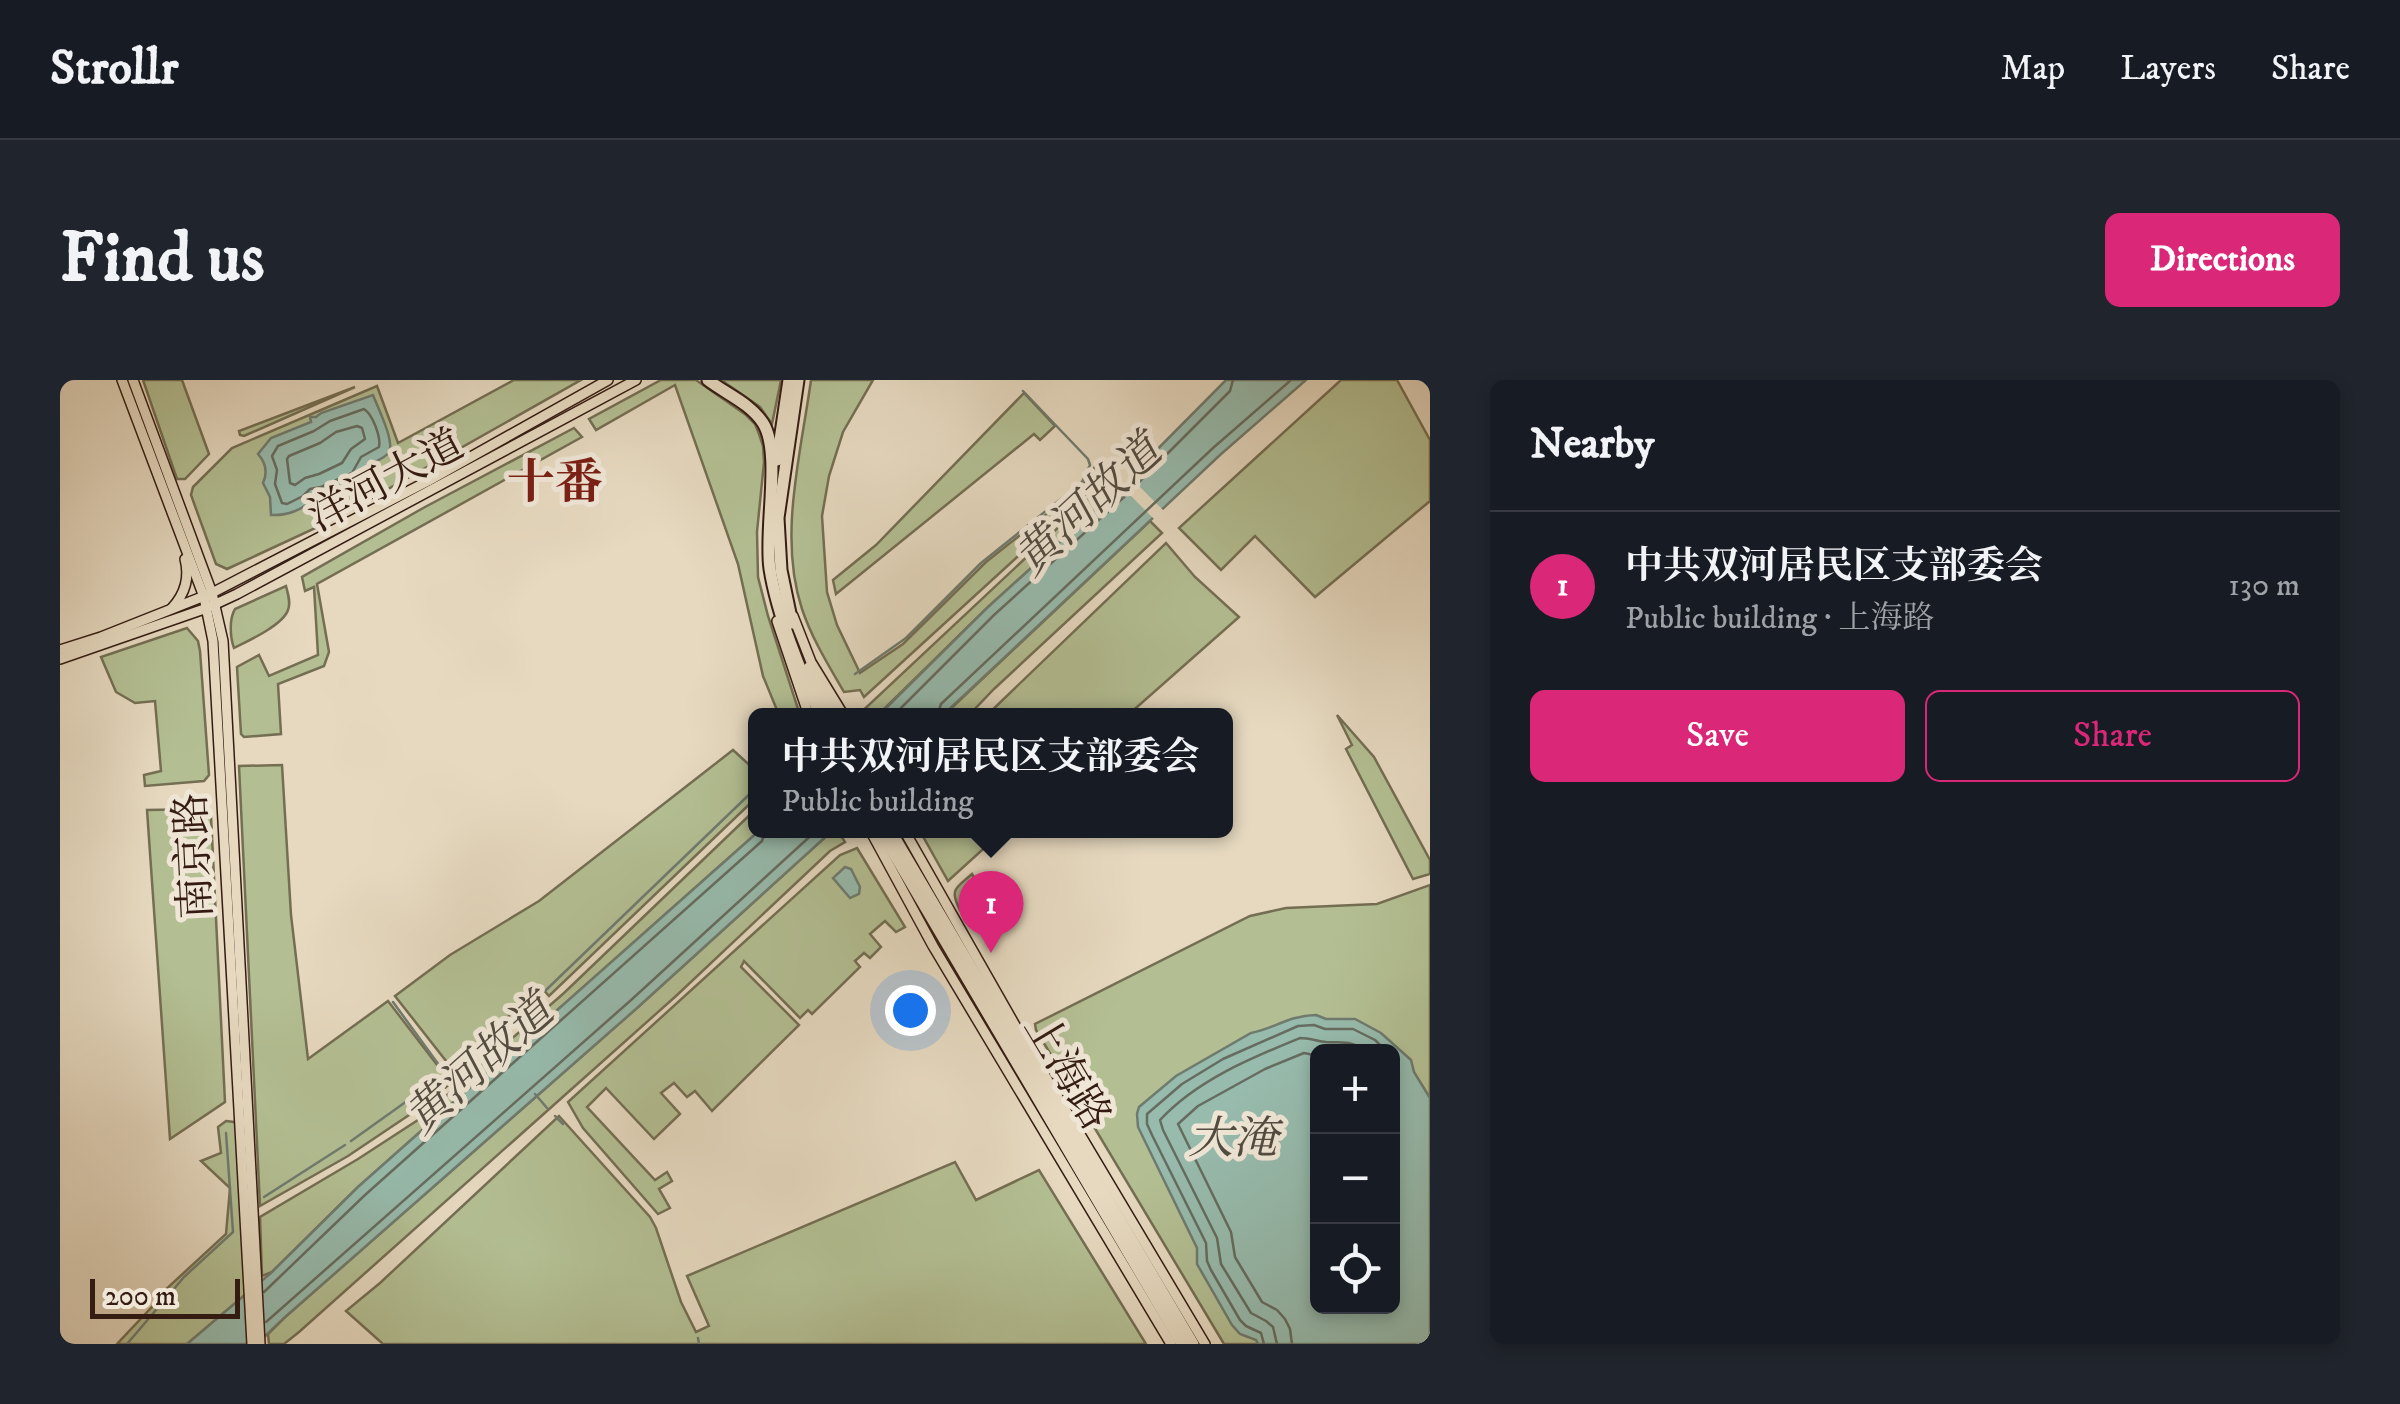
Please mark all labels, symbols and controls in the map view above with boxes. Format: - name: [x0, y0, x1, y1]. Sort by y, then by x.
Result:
- text: Strollr: [50, 39, 178, 99]
- text: Map: [2001, 47, 2065, 91]
- text: Layers: [2120, 47, 2216, 91]
- text: Share: [2271, 47, 2350, 91]
- button: Directions: [2105, 213, 2340, 307]
- text: Find us: [60, 216, 264, 304]
- street label: 洋河大道: [300, 419, 473, 544]
- text: Nearby: [1530, 419, 1654, 471]
- water label: 黄河故道: [1004, 420, 1178, 588]
- district label: 十番: [507, 454, 603, 514]
- text: 中共双河居民区支部委会: [1625, 543, 2043, 591]
- text: 1: [1557, 566, 1568, 606]
- text: 130 m: [2228, 566, 2300, 606]
- text: Public building · 上海路: [1625, 599, 1935, 639]
- button: Save: [1530, 690, 1905, 782]
- button: Share: [1925, 690, 2300, 782]
- popup: [748, 708, 1233, 838]
- text: 中共双河居民区支部委会: [781, 734, 1200, 782]
- text: Public building: [781, 782, 974, 822]
- street label: 南京路: [166, 792, 224, 920]
- pin: 1: [958, 870, 1024, 953]
- water label: 黄河故道: [394, 980, 570, 1146]
- your location: [885, 985, 936, 1036]
- street label: 上海路: [1012, 1005, 1121, 1140]
- map controls: [1310, 1044, 1400, 1314]
- button: +: [1310, 1044, 1400, 1134]
- water label: 大淹: [1188, 1112, 1284, 1168]
- button: −: [1310, 1134, 1400, 1224]
- button: locate: [1310, 1224, 1400, 1314]
- scale bar: [90, 1274, 240, 1318]
- text: 200 m: [105, 1279, 176, 1314]

